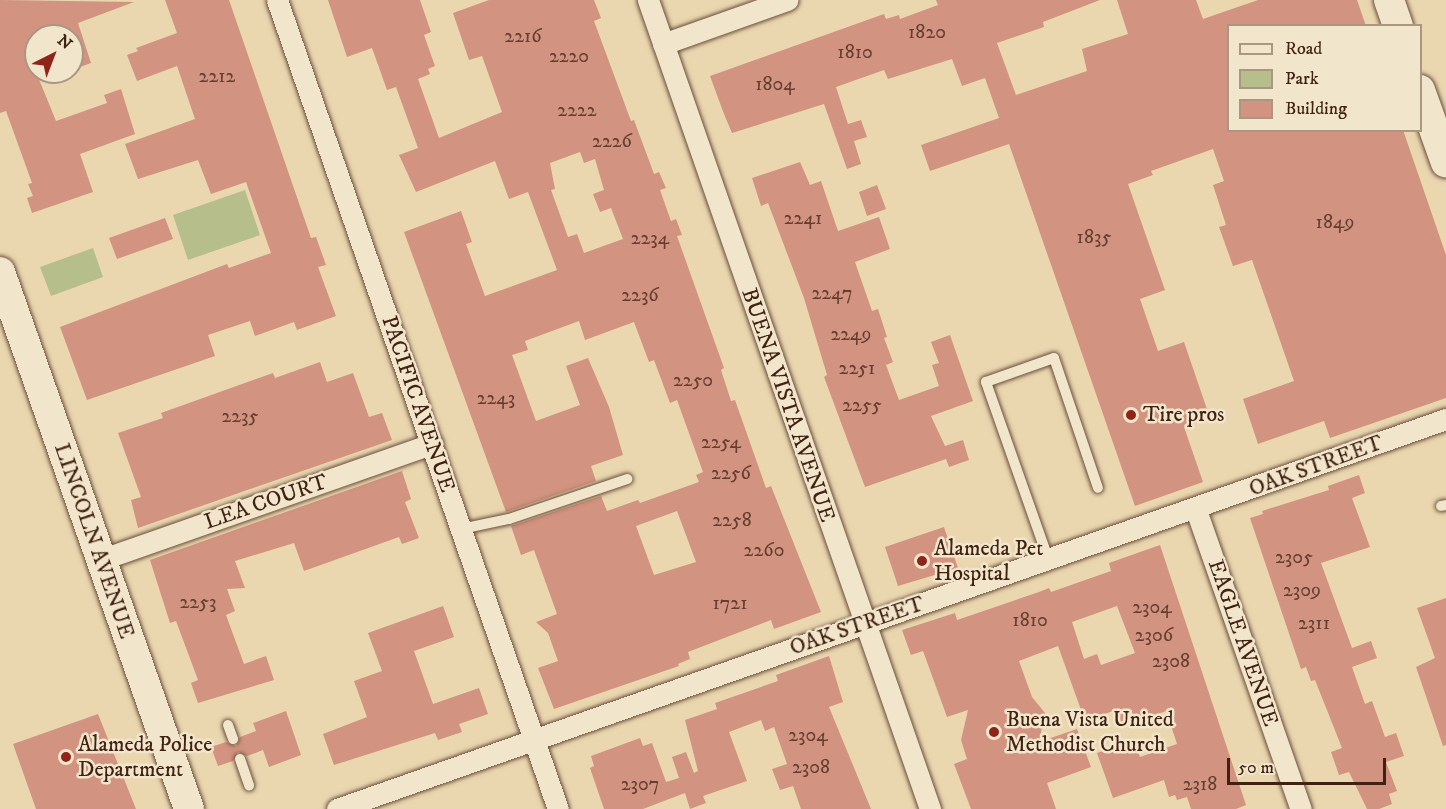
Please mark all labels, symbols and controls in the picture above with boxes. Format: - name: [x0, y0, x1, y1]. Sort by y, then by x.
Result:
- house number: 1820: [908, 20, 946, 44]
- north arrow: [24, 24, 84, 84]
- house number: 2216: [504, 24, 542, 48]
- legend: [1227, 24, 1422, 132]
- text: N: [53, 30, 76, 54]
- text: Road: [1285, 38, 1322, 60]
- house number: 1810: [837, 40, 873, 64]
- house number: 2220: [549, 44, 589, 68]
- house number: 2212: [199, 64, 235, 88]
- text: Park: [1285, 68, 1319, 90]
- house number: 1804: [755, 72, 795, 96]
- house number: 2222: [557, 98, 597, 122]
- text: Building: [1285, 98, 1347, 120]
- house number: 2226: [592, 129, 632, 153]
- house number: 2241: [784, 206, 822, 230]
- house number: 1849: [1316, 210, 1354, 234]
- house number: 1835: [1077, 225, 1111, 249]
- house number: 2234: [631, 226, 669, 250]
- house number: 2247: [811, 281, 853, 305]
- house number: 2236: [621, 283, 659, 307]
- street label: BUENA VISTA AVENUE: [736, 285, 840, 525]
- street label: PACIFIC AVENUE: [375, 312, 461, 496]
- house number: 2249: [830, 322, 872, 346]
- house number: 2251: [839, 356, 875, 380]
- house number: 2250: [673, 368, 713, 392]
- house number: 2243: [477, 386, 515, 410]
- house number: 2255: [842, 393, 882, 417]
- place label: Tire pros: [1143, 402, 1224, 428]
- house number: 2235: [221, 404, 259, 428]
- marker: Tire pros: [1124, 408, 1138, 422]
- house number: 2254: [701, 430, 741, 454]
- street label: OAK STREET: [1246, 430, 1386, 502]
- street label: LINCOLN AVENUE: [48, 440, 140, 642]
- house number: 2256: [711, 461, 751, 485]
- street label: LEA COURT: [201, 469, 331, 535]
- house number: 2258: [712, 508, 752, 532]
- place label: Alameda Pet Hospital: [934, 535, 1043, 586]
- house number: 2260: [744, 538, 784, 562]
- house number: 2305: [1275, 545, 1313, 569]
- marker: Alameda Pet Hospital: [915, 554, 929, 568]
- street label: EAGLE AVENUE: [1202, 556, 1284, 730]
- house number: 2309: [1283, 578, 1321, 602]
- house number: 2253: [180, 590, 216, 614]
- house number: 1721: [712, 591, 748, 615]
- street label: OAK STREET: [786, 591, 928, 661]
- house number: 2304: [1132, 595, 1172, 619]
- house number: 1810: [1012, 608, 1048, 632]
- house number: 2311: [1298, 611, 1330, 635]
- house number: 2306: [1135, 623, 1173, 647]
- house number: 2308: [1152, 649, 1190, 673]
- place label: Buena Vista United Methodist Church: [1006, 706, 1174, 758]
- house number: 2304: [788, 723, 828, 747]
- marker: Buena Vista United Methodist Church: [987, 725, 1001, 739]
- place label: Alameda Police Department: [78, 731, 212, 782]
- scale bar: [1230, 746, 1389, 784]
- marker: Alameda Police Department: [59, 750, 73, 764]
- house number: 2308: [792, 755, 830, 779]
- text: 50 m: [1238, 757, 1274, 779]
- house number: 2307: [621, 772, 659, 796]
- house number: 2318: [1183, 772, 1217, 796]

